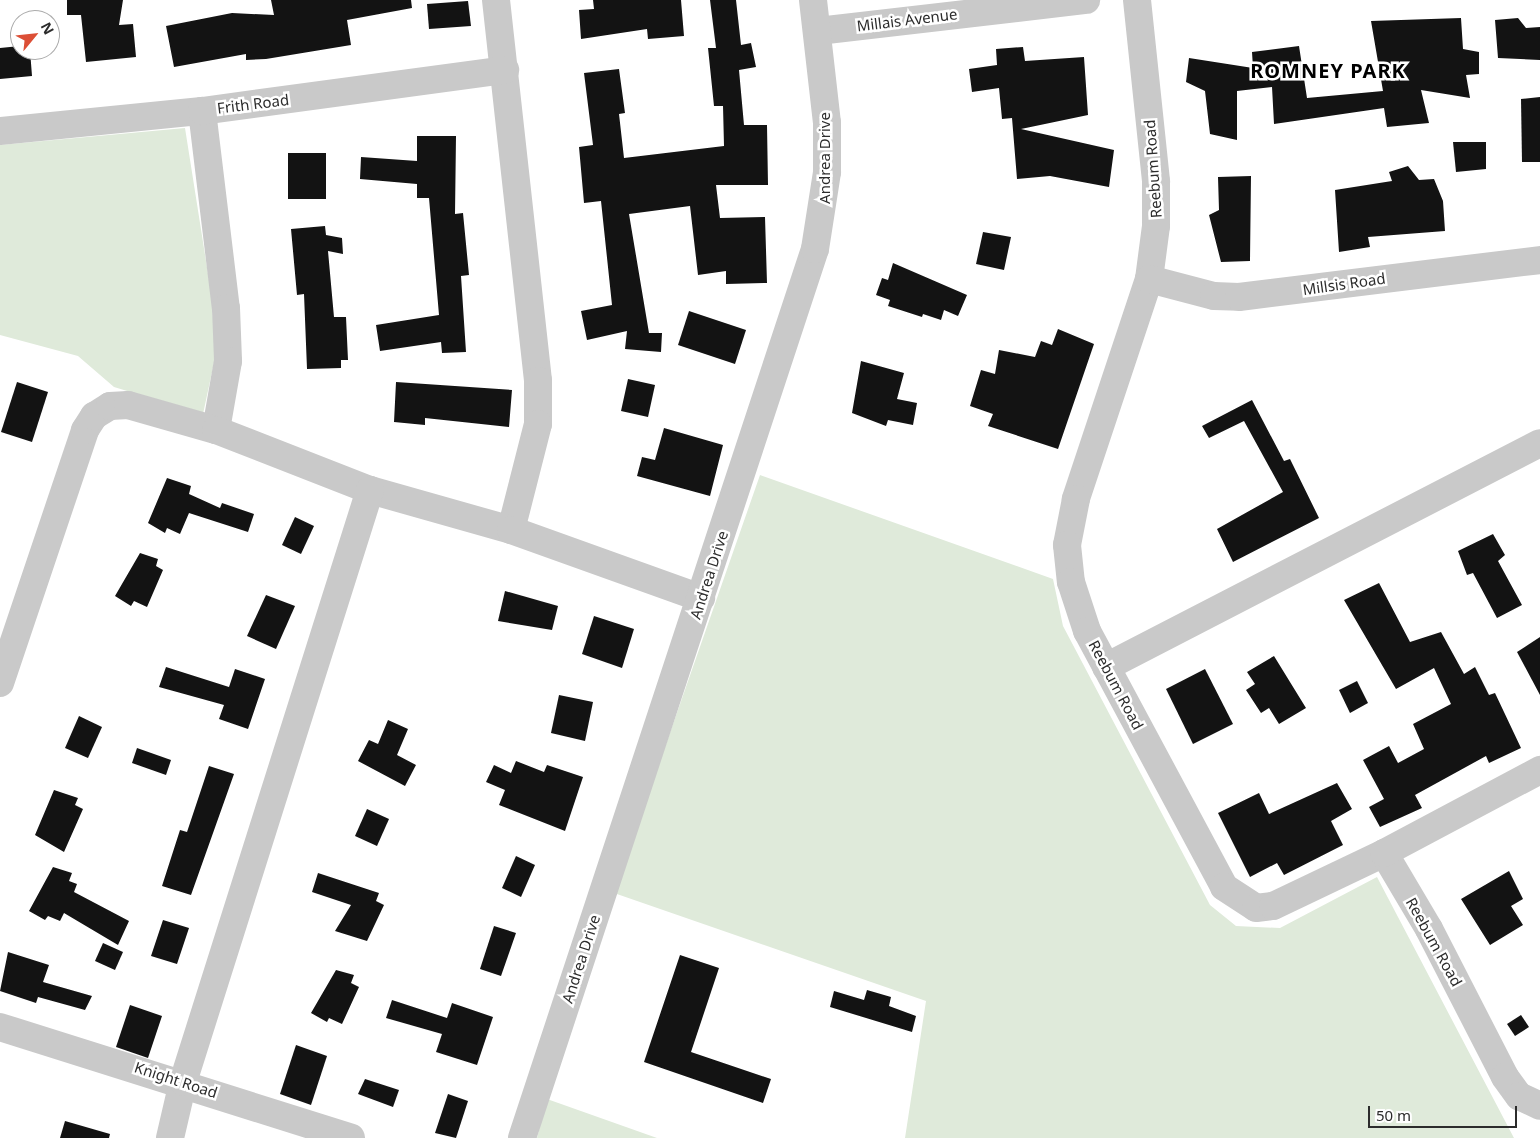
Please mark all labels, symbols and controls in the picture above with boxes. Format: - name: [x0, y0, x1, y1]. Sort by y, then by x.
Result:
- street label: Millais Avenue: [856, 5, 958, 35]
- north arrow: [10, 10, 60, 60]
- text: N: [37, 19, 59, 38]
- district label: ROMNEY PARK: [1249, 58, 1407, 82]
- street label: Frith Road: [216, 91, 290, 117]
- street label: Andrea Drive: [816, 112, 834, 204]
- street label: Reebum Road: [1141, 119, 1165, 219]
- street label: Millsis Road: [1301, 269, 1387, 299]
- street label: Andrea Drive: [686, 529, 732, 621]
- street label: Reebum Road: [1085, 637, 1147, 733]
- street label: Reebum Road: [1402, 894, 1466, 990]
- street label: Andrea Drive: [558, 913, 604, 1005]
- street label: Knight Road: [132, 1058, 220, 1102]
- scale bar: [1370, 1096, 1519, 1128]
- text: 50 m: [1376, 1105, 1411, 1125]

